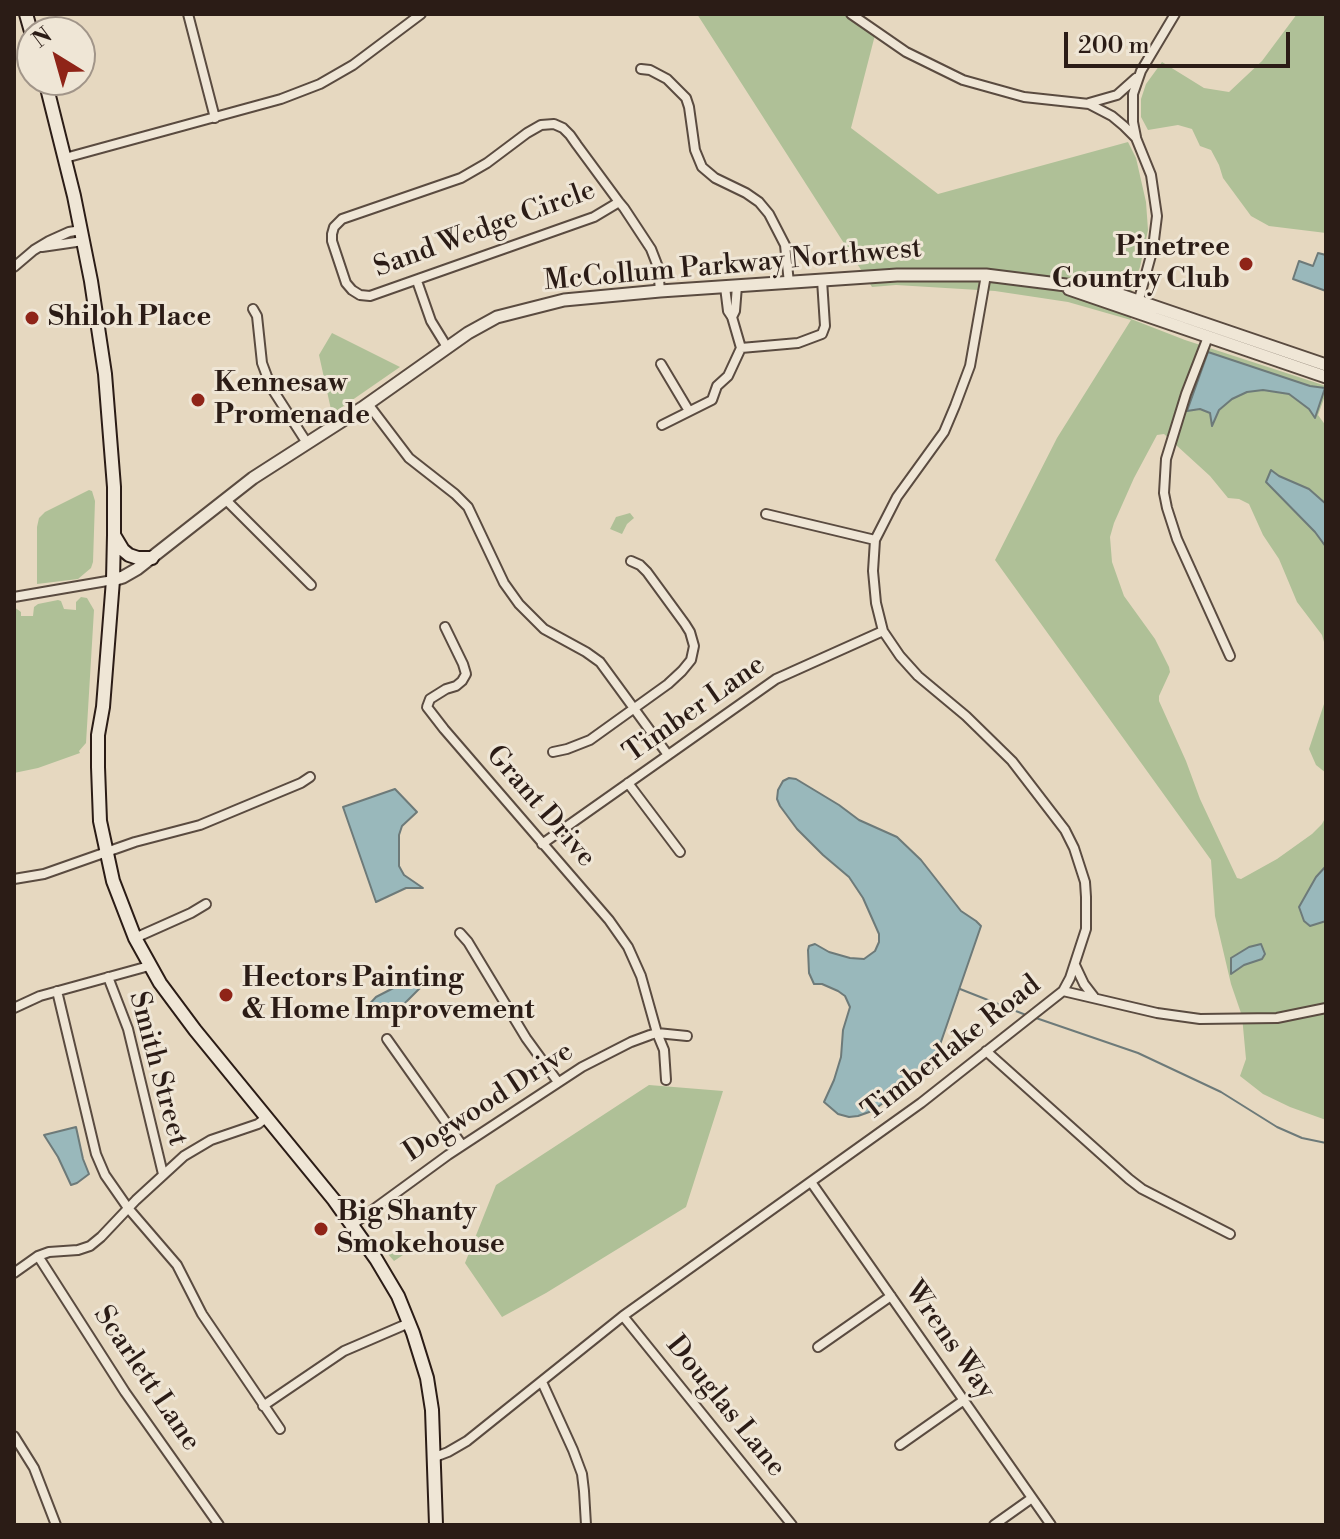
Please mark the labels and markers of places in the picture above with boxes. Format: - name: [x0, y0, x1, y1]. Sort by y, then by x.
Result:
- place label: Pinetree Country Club: [1052, 231, 1230, 297]
- marker: Pinetree Country Club: [1237, 255, 1255, 273]
- place label: Shiloh Place: [48, 301, 211, 335]
- marker: Shiloh Place: [23, 309, 41, 327]
- place label: Kennesaw Promenade: [214, 367, 370, 433]
- marker: Kennesaw Promenade: [189, 391, 207, 409]
- place label: Hectors Painting & Home Improvement: [242, 962, 534, 1028]
- marker: Hectors Painting & Home Improvement: [217, 986, 235, 1004]
- place label: Big Shanty Smokehouse: [337, 1196, 505, 1262]
- marker: Big Shanty Smokehouse: [312, 1220, 330, 1238]

